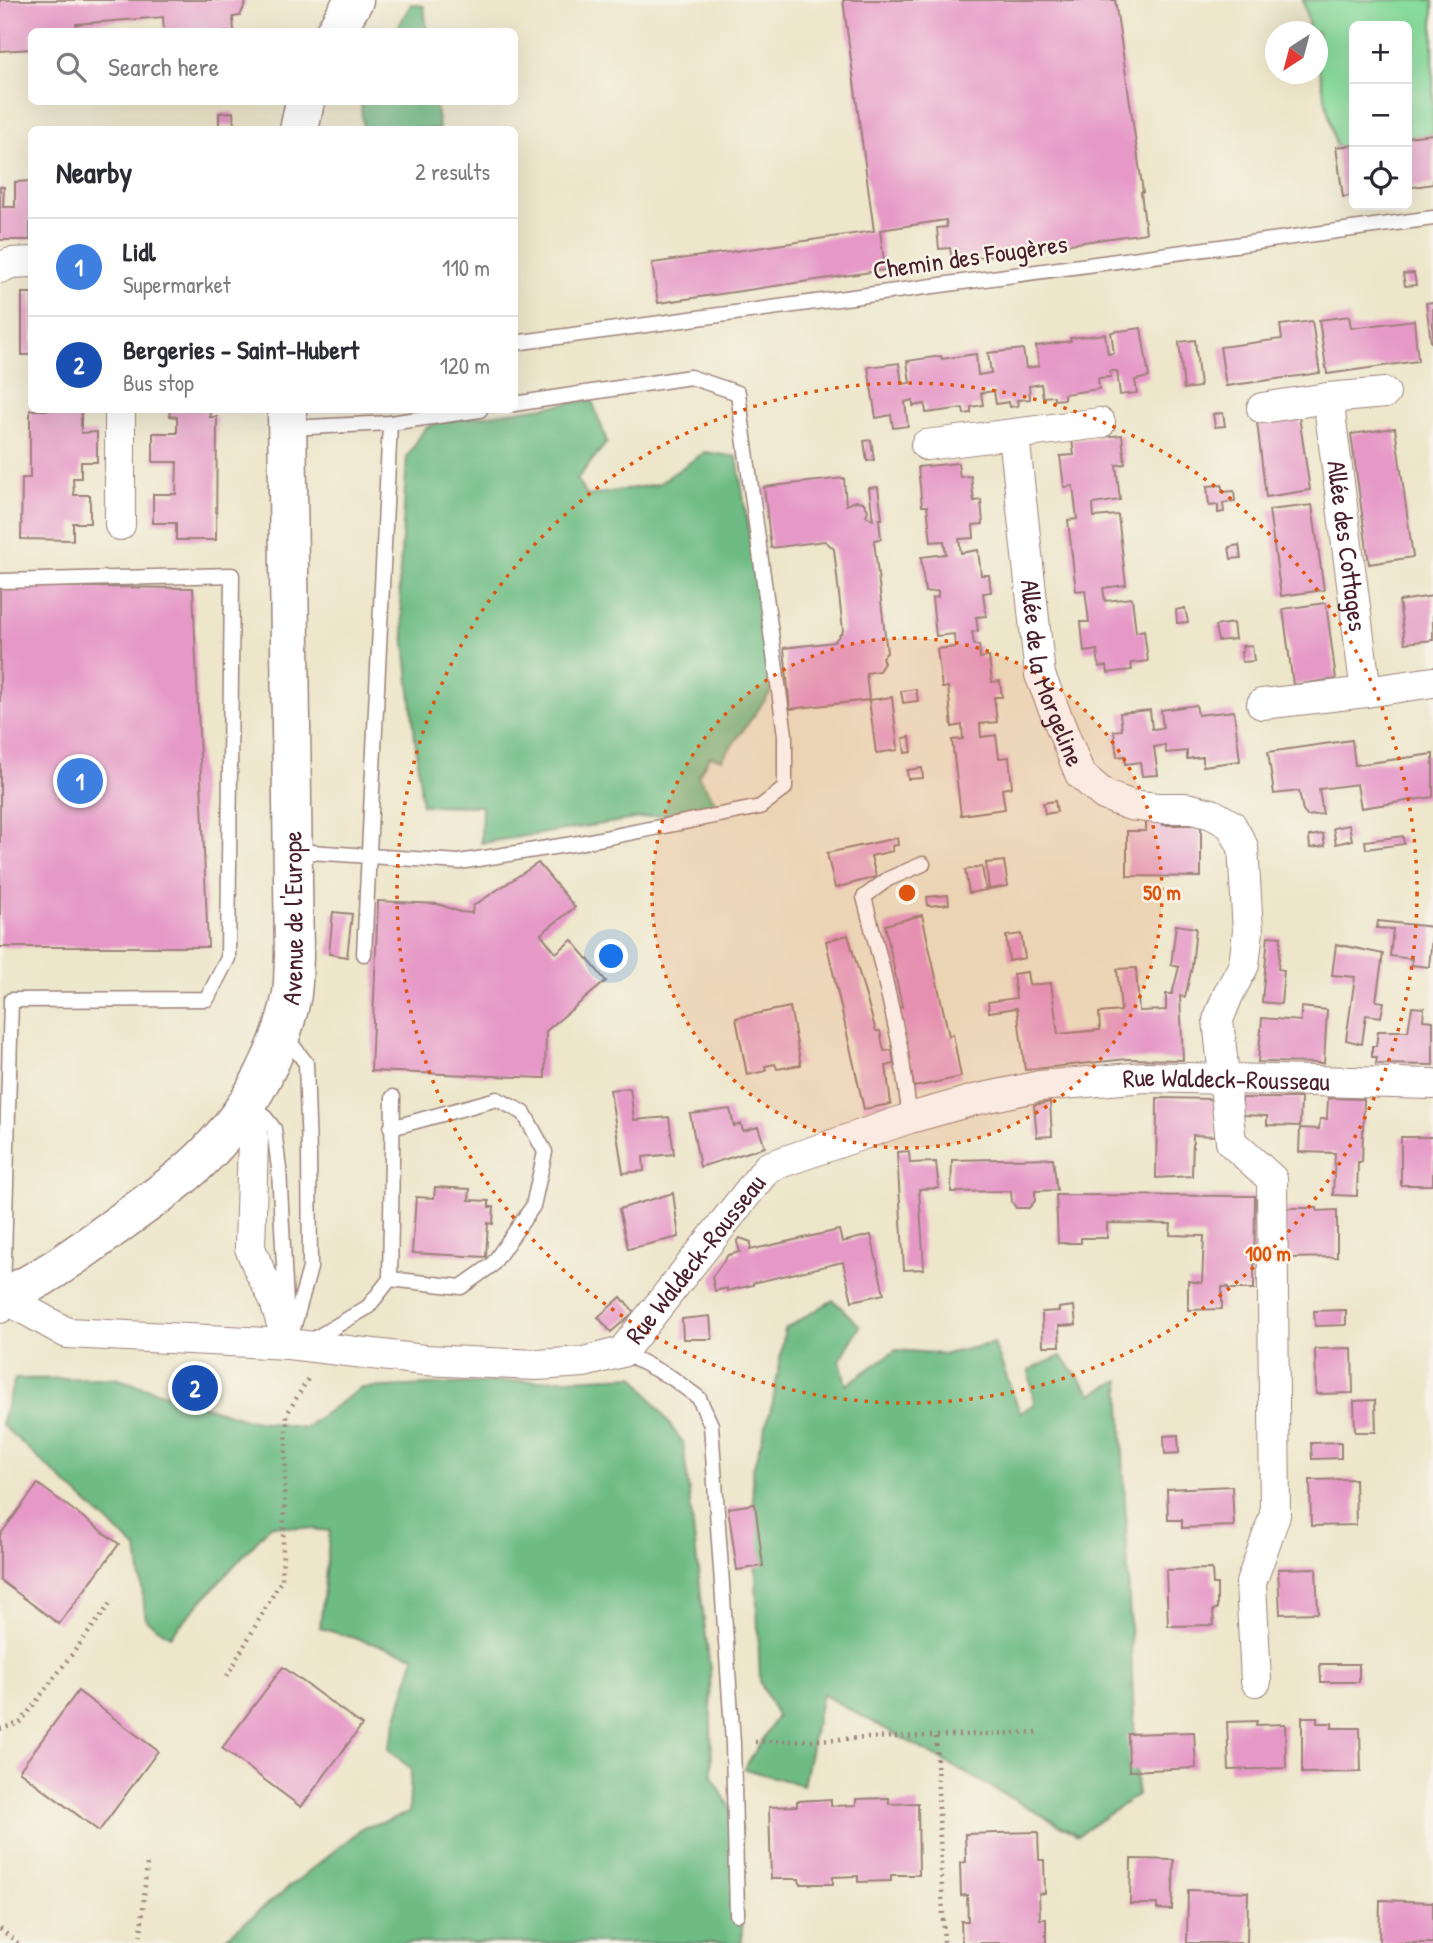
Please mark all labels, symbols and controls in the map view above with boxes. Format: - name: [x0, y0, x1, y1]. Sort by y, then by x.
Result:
- north arrow: [1265, 21, 1328, 84]
- map controls: [1349, 21, 1412, 210]
- button: +: [1349, 21, 1412, 84]
- search box: [28, 28, 518, 105]
- icon: search: [52, 48, 90, 86]
- text: Search here: [108, 49, 219, 84]
- button: −: [1349, 84, 1412, 147]
- button: locate: [1349, 147, 1412, 210]
- text: Nearby: [56, 152, 132, 192]
- text: 2 results: [415, 156, 490, 187]
- street label: Chemin des Fougères: [870, 226, 1069, 287]
- text: Lidl: [123, 234, 156, 269]
- text: 1: [75, 252, 83, 283]
- text: 110 m: [442, 252, 490, 283]
- text: Supermarket: [123, 269, 231, 300]
- text: Bergeries - Saint-Hubert: [123, 332, 359, 367]
- text: 2: [74, 350, 84, 381]
- text: 120 m: [440, 350, 490, 381]
- text: Bus stop: [123, 367, 194, 398]
- street label: Allée des Cottages: [1319, 458, 1376, 633]
- street label: Allée de la Morgeline: [1013, 578, 1093, 771]
- pin: 1: [57, 755, 103, 807]
- street label: Avenue de l'Europe: [272, 831, 311, 1008]
- text: 50 m: [1143, 878, 1181, 907]
- centre of rings: [895, 881, 919, 905]
- your location: [594, 939, 628, 973]
- street label: Rue Waldeck-Rousseau: [1121, 1059, 1330, 1098]
- street label: Rue Waldeck-Rousseau: [617, 1166, 773, 1351]
- text: 100 m: [1245, 1239, 1291, 1268]
- pin: 2: [172, 1362, 218, 1414]

